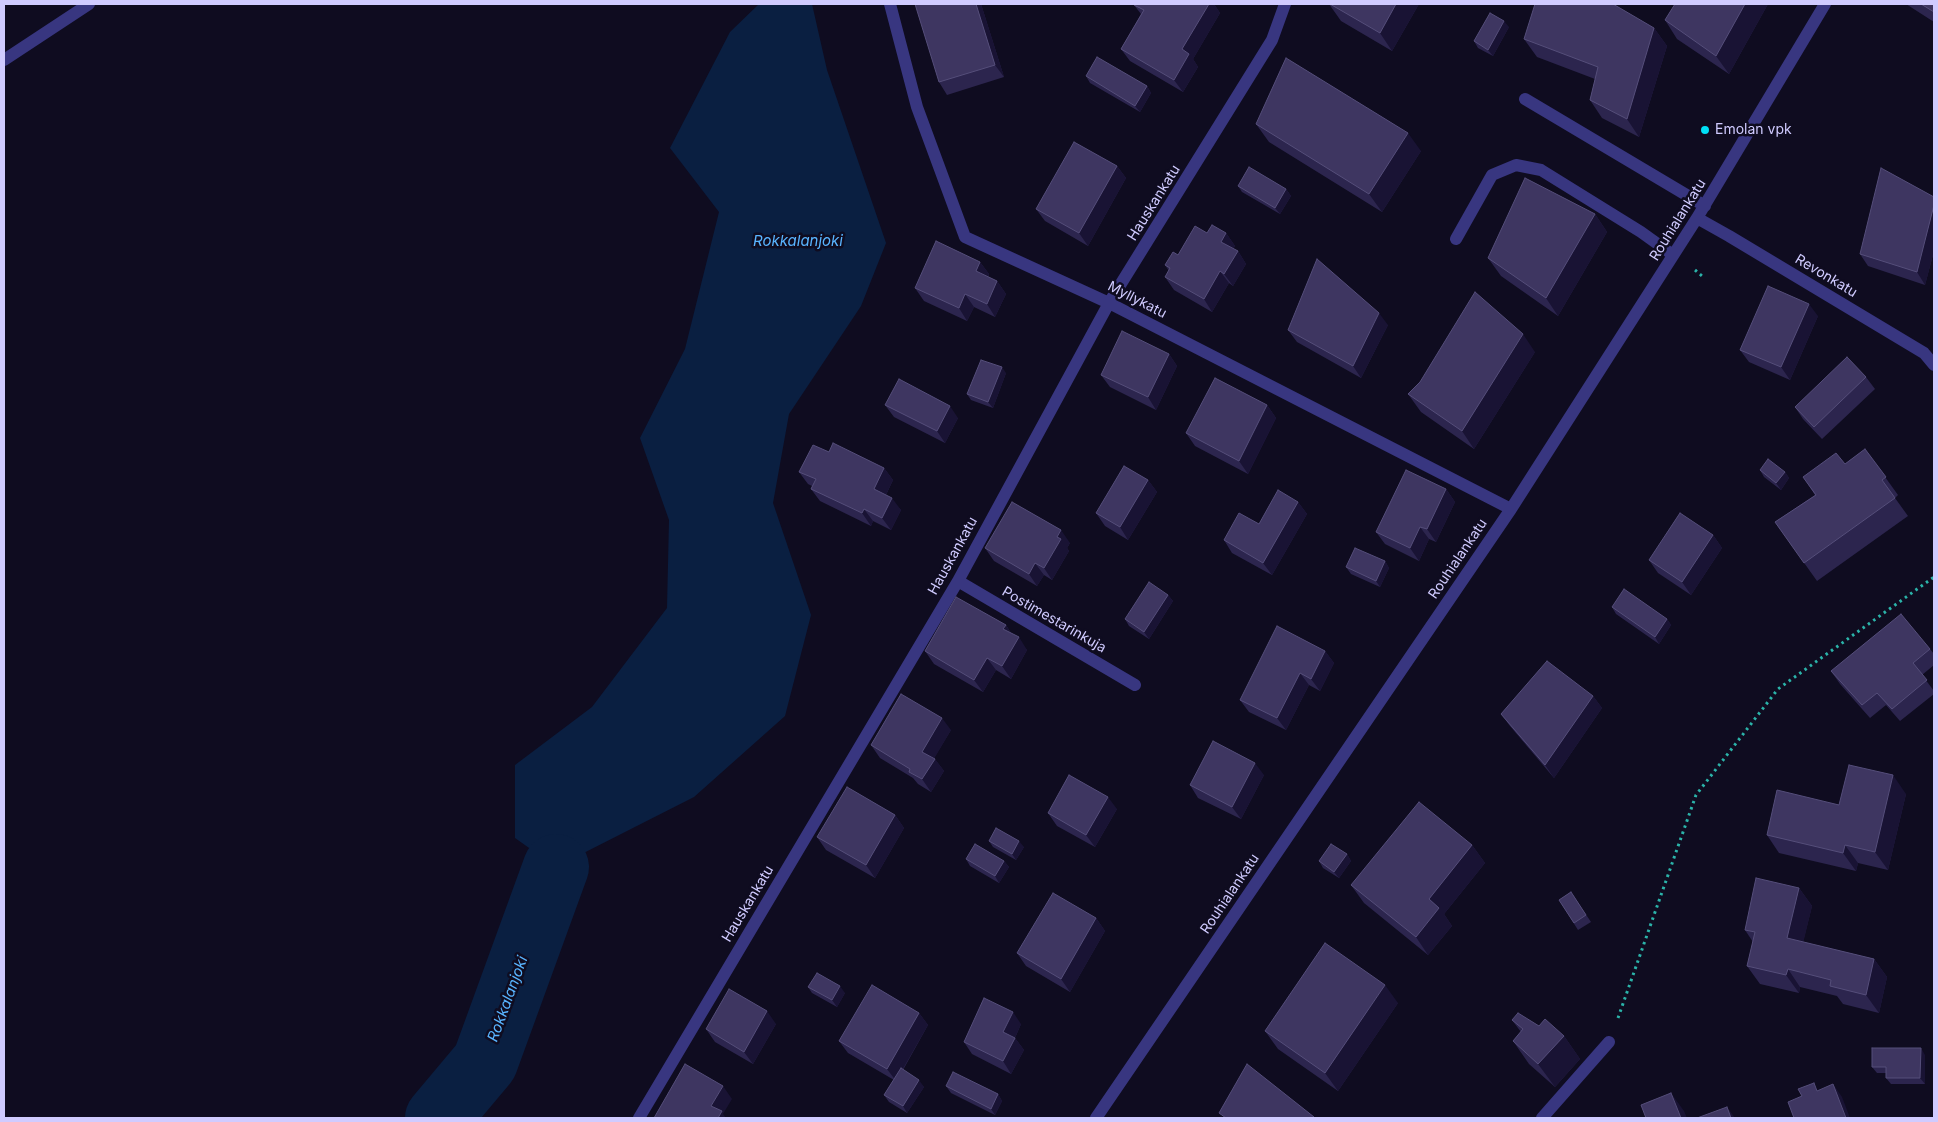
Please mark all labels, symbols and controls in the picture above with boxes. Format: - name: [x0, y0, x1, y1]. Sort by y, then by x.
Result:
- place label: Emolan vpk: [1715, 122, 1792, 138]
- marker: Emolan vpk: [1699, 124, 1711, 136]
- street label: Hauskankatu: [1124, 162, 1184, 244]
- street label: Rouhialankatu: [1646, 176, 1710, 264]
- water label: Rokkalanjoki: [753, 232, 843, 250]
- street label: Revonkatu: [1792, 251, 1860, 301]
- street label: Myllykatu: [1105, 278, 1169, 322]
- street label: Hauskankatu: [925, 514, 981, 598]
- street label: Rouhialankatu: [1425, 516, 1491, 602]
- street label: Postimestarinkuja: [999, 583, 1109, 657]
- street label: Rouhialankatu: [1197, 851, 1263, 937]
- street label: Hauskankatu: [719, 863, 777, 945]
- water label: Rokkalanjoki: [484, 954, 532, 1044]

